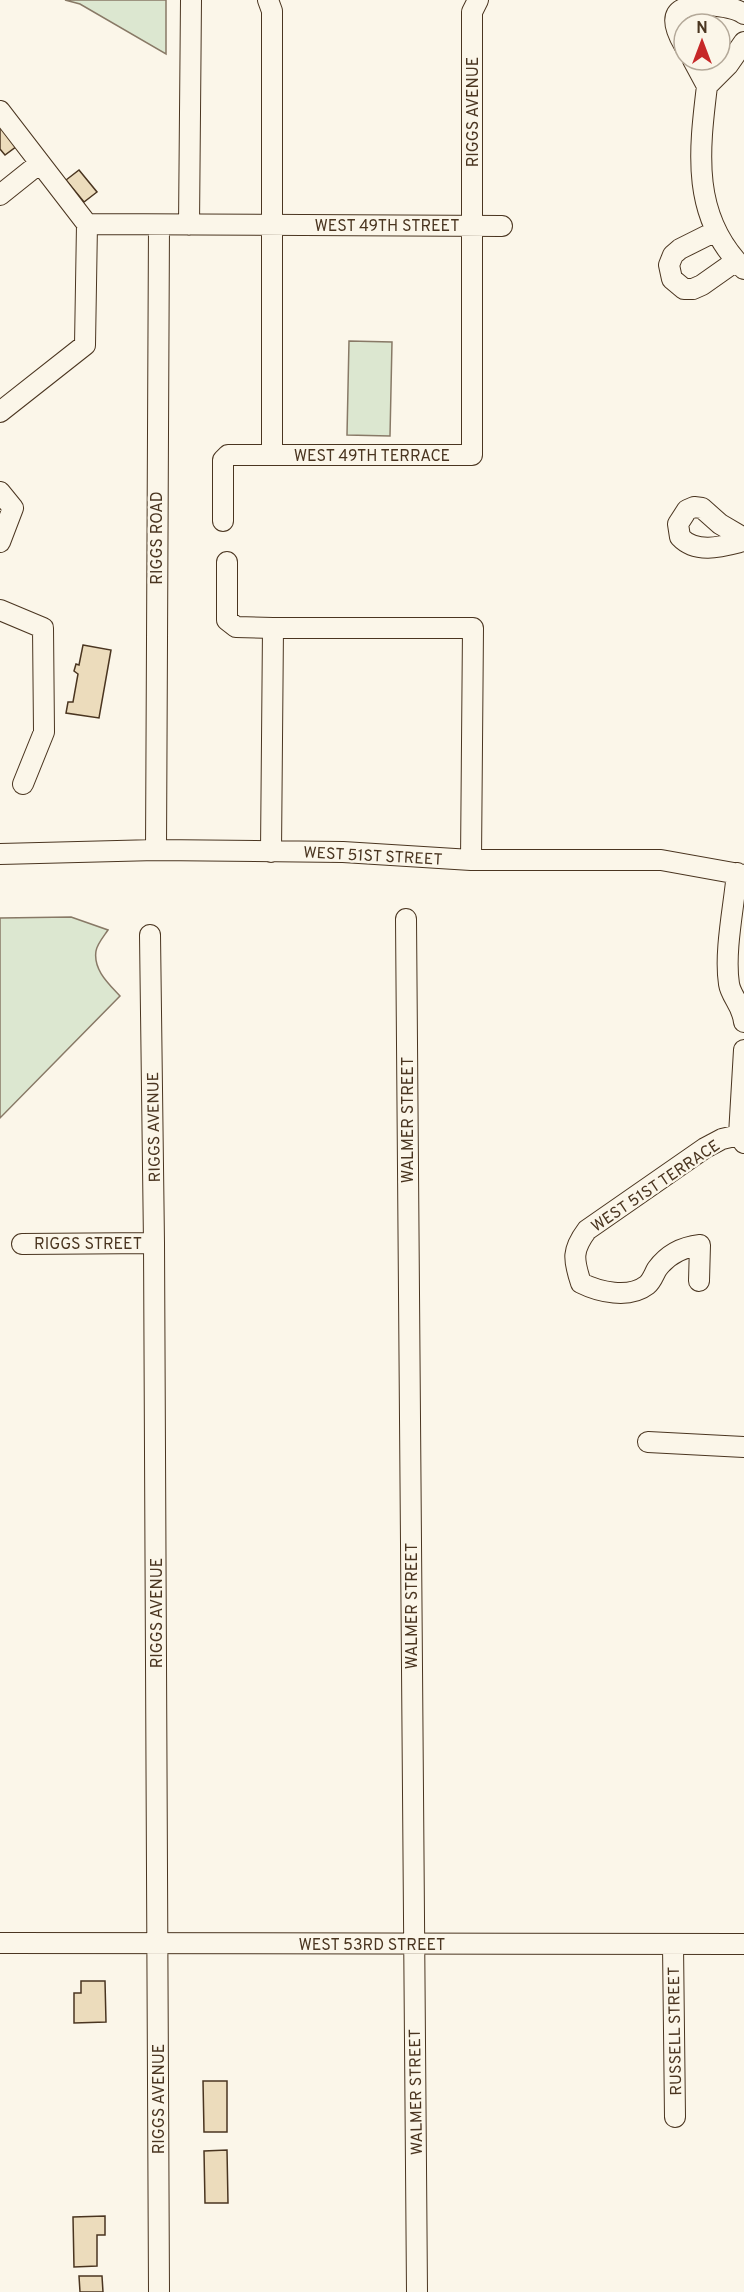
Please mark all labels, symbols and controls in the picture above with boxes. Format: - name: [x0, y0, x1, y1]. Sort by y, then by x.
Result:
- north arrow: [672, 12, 732, 72]
- text: N: [696, 19, 708, 39]
- street label: RIGGS AVENUE: [464, 57, 484, 167]
- street label: WEST 49TH STREET: [315, 217, 459, 237]
- street label: WEST 49TH TERRACE: [294, 447, 450, 467]
- street label: RIGGS ROAD: [148, 491, 168, 585]
- street label: WEST 51ST STREET: [303, 843, 443, 871]
- street label: WALMER STREET: [399, 1057, 419, 1183]
- street label: RIGGS AVENUE: [144, 1071, 166, 1182]
- street label: WEST 51ST TERRACE: [588, 1136, 724, 1237]
- street label: RIGGS STREET: [34, 1235, 142, 1255]
- street label: WALMER STREET: [403, 1543, 423, 1669]
- street label: RIGGS AVENUE: [148, 1558, 168, 1668]
- street label: WEST 53RD STREET: [299, 1936, 445, 1956]
- street label: RUSSELL STREET: [665, 1966, 687, 2096]
- street label: WALMER STREET: [406, 2029, 428, 2155]
- street label: RIGGS AVENUE: [150, 2044, 170, 2154]

